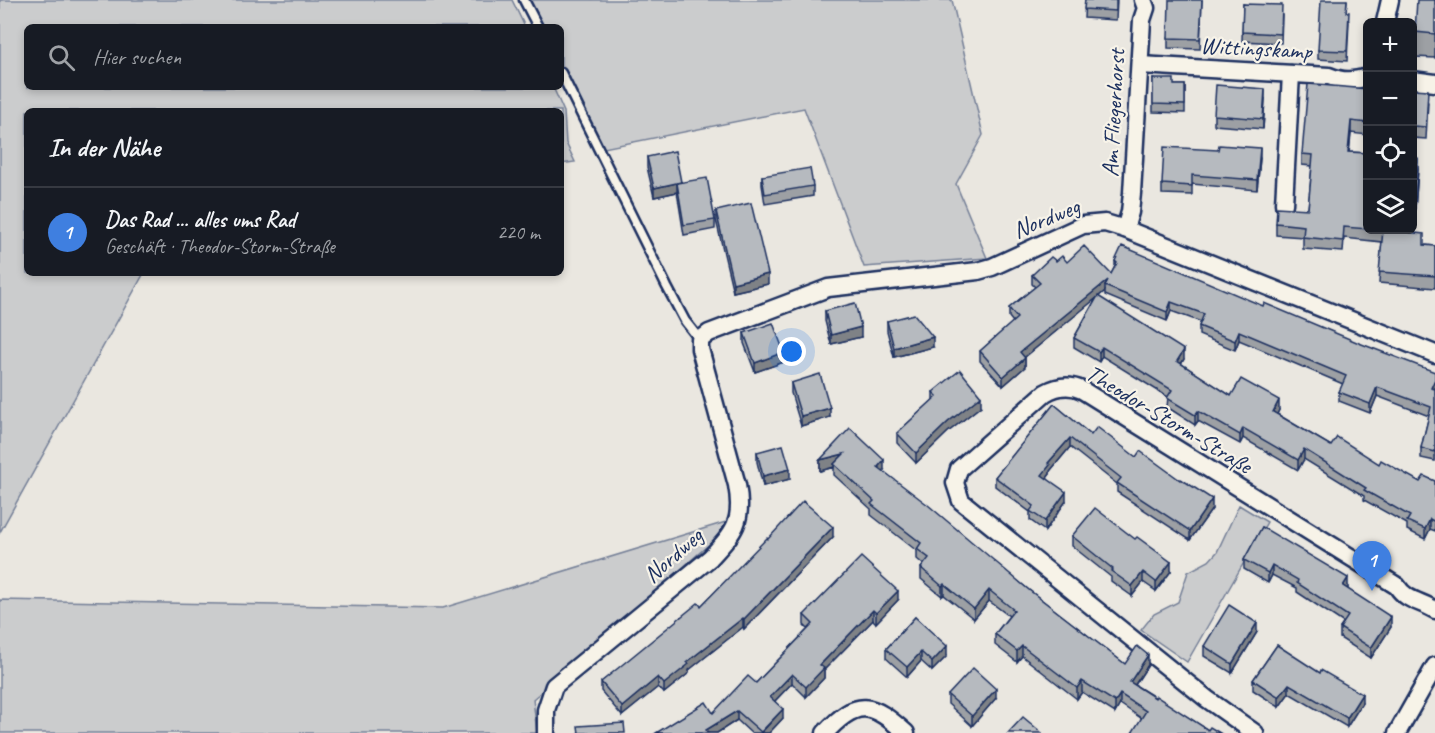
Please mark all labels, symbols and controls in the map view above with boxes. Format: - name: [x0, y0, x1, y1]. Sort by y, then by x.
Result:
- map controls: [1363, 18, 1417, 234]
- button: +: [1363, 18, 1417, 72]
- search box: [24, 24, 564, 90]
- street label: Wittingskamp: [1200, 30, 1314, 66]
- icon: search: [45, 41, 78, 74]
- text: Hier suchen: [93, 43, 181, 71]
- street label: Am Fliegerhorst: [1095, 46, 1131, 178]
- button: −: [1363, 72, 1417, 126]
- button: locate: [1363, 126, 1417, 180]
- text: In der Nähe: [48, 131, 160, 164]
- button: layers: [1363, 180, 1417, 234]
- street label: Nordweg: [1008, 190, 1085, 245]
- text: Das Rad ... alles ums Rad: [105, 206, 295, 234]
- text: 1: [63, 220, 72, 245]
- text: 220 m: [497, 220, 540, 245]
- text: Geschäft · Theodor-Storm-Straße: [105, 234, 335, 259]
- your location: [777, 337, 806, 366]
- street label: Theodor-Storm-Straße: [1081, 358, 1259, 481]
- street label: Nordweg: [637, 520, 710, 589]
- pin: 1: [1352, 542, 1392, 591]

